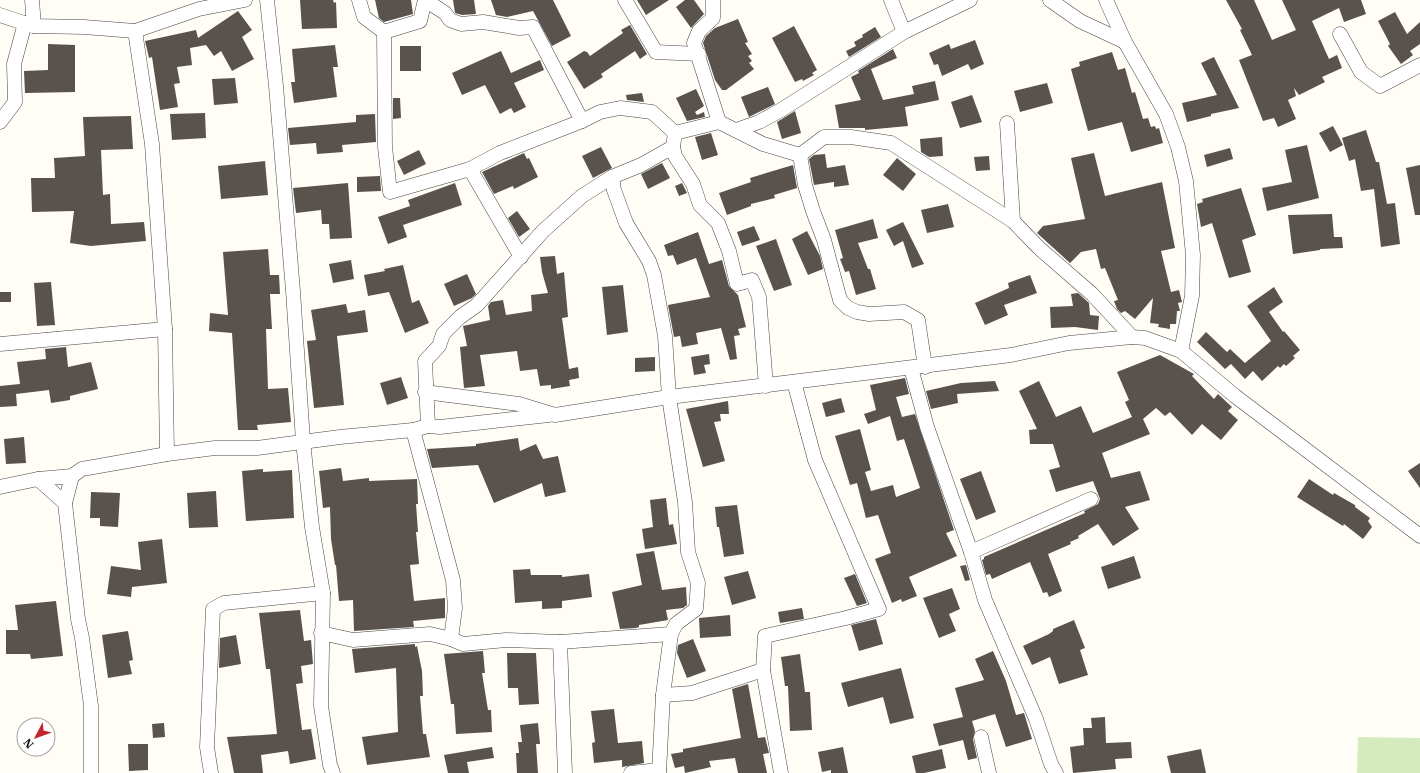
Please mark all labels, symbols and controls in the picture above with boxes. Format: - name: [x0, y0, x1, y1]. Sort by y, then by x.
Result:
- north arrow: [16, 717, 56, 757]
- text: N: [20, 735, 37, 751]

